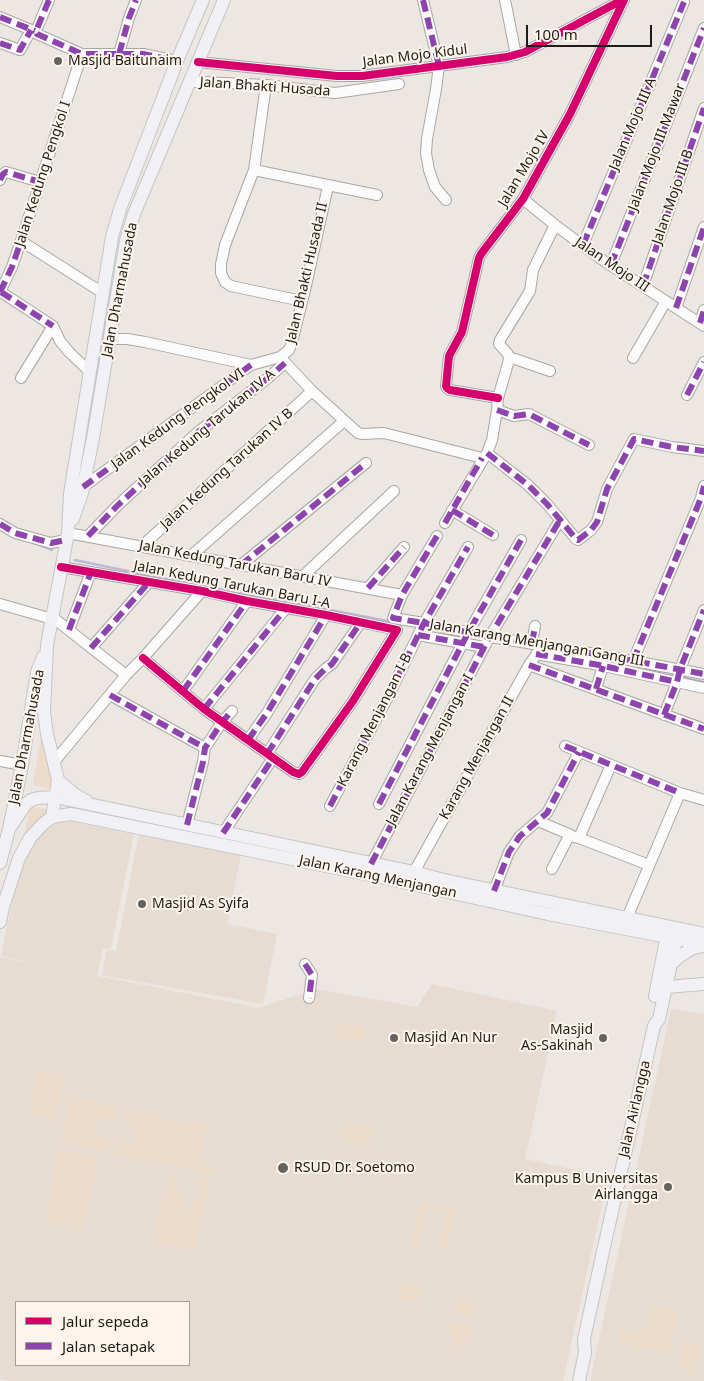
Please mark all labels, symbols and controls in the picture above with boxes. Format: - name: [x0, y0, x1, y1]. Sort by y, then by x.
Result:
- scale bar: [529, 15, 655, 47]
- text: 100 m: [534, 24, 578, 44]
- street label: Jalan Mojo Kidul: [362, 41, 468, 71]
- place label: Masjid Baitunaim: [68, 53, 182, 69]
- marker: Masjid Baitunaim: [52, 55, 64, 67]
- street label: Jalan Bhakti Husada: [199, 74, 331, 100]
- street label: Jalan Mojo III A: [606, 75, 660, 173]
- street label: Jalan Mojo III Mawar: [625, 81, 689, 213]
- street label: Jalan Kedung Pengkol I: [12, 99, 74, 249]
- street label: Jalan Mojo IV: [495, 128, 553, 210]
- street label: Jalan Mojo III B: [649, 147, 697, 247]
- street label: Jalan Bhakti Husada II: [283, 201, 331, 345]
- street label: Jalan Dharmahusada: [99, 221, 141, 359]
- street label: Jalan Mojo III: [571, 234, 653, 296]
- street label: Jalan Kedung Pengkol VI: [108, 365, 248, 473]
- street label: Jalan Kedung Tarukan IV A: [136, 366, 278, 490]
- street label: Jalan Kedung Tarukan IV B: [157, 405, 297, 533]
- street label: Jalan Kedung Tarukan Baru IV: [138, 537, 332, 591]
- street label: Jalan Kedung Tarukan Baru I-A: [132, 558, 332, 612]
- street label: Jalan Karang Menjangan Gang III: [428, 616, 646, 670]
- street label: Karang Menjangan I-B: [334, 651, 416, 789]
- street label: Jalan Dharmahusada: [6, 668, 48, 806]
- street label: Jalan Karang Menjangan I: [383, 671, 477, 829]
- street label: Karang Menjangan II: [436, 693, 518, 823]
- street label: Jalan Karang Menjangan: [298, 852, 458, 902]
- place label: Masjid As Syifa: [152, 896, 249, 912]
- marker: Masjid As Syifa: [136, 898, 148, 910]
- place label: Masjid As-Sakinah: [521, 1022, 593, 1054]
- place label: Masjid An Nur: [404, 1030, 497, 1046]
- marker: Masjid An Nur: [388, 1032, 400, 1044]
- marker: Masjid As-Sakinah: [597, 1032, 609, 1044]
- street label: Jalan Airlangga: [616, 1059, 654, 1159]
- place label: RSUD Dr. Soetomo: [294, 1160, 415, 1176]
- marker: RSUD Dr. Soetomo: [276, 1161, 290, 1175]
- place label: Kampus B Universitas Airlangga: [515, 1171, 658, 1204]
- marker: Kampus B Universitas Airlangga: [662, 1181, 674, 1193]
- legend: [15, 1301, 190, 1366]
- text: Jalur sepeda: [62, 1311, 149, 1331]
- text: Jalan setapak: [62, 1336, 155, 1356]

